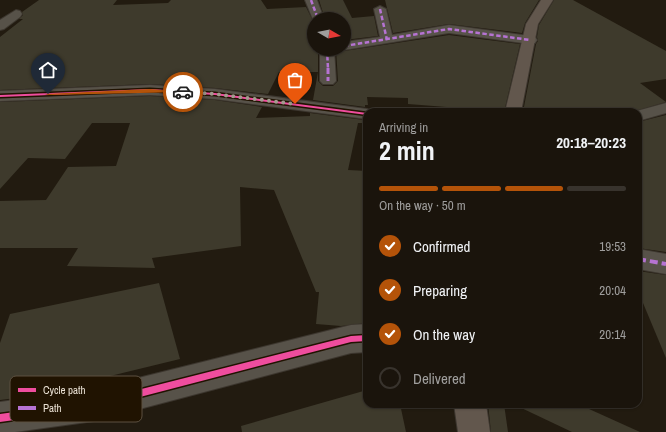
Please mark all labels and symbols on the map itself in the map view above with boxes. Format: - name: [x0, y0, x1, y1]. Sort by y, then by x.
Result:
- north arrow: [307, 12, 351, 56]
- pin: [31, 53, 65, 94]
- pin: [278, 63, 312, 104]
- courier: [163, 72, 203, 112]
- legend: [10, 376, 142, 422]
- text: Cycle path: [43, 383, 86, 397]
- text: Path: [43, 401, 62, 415]

